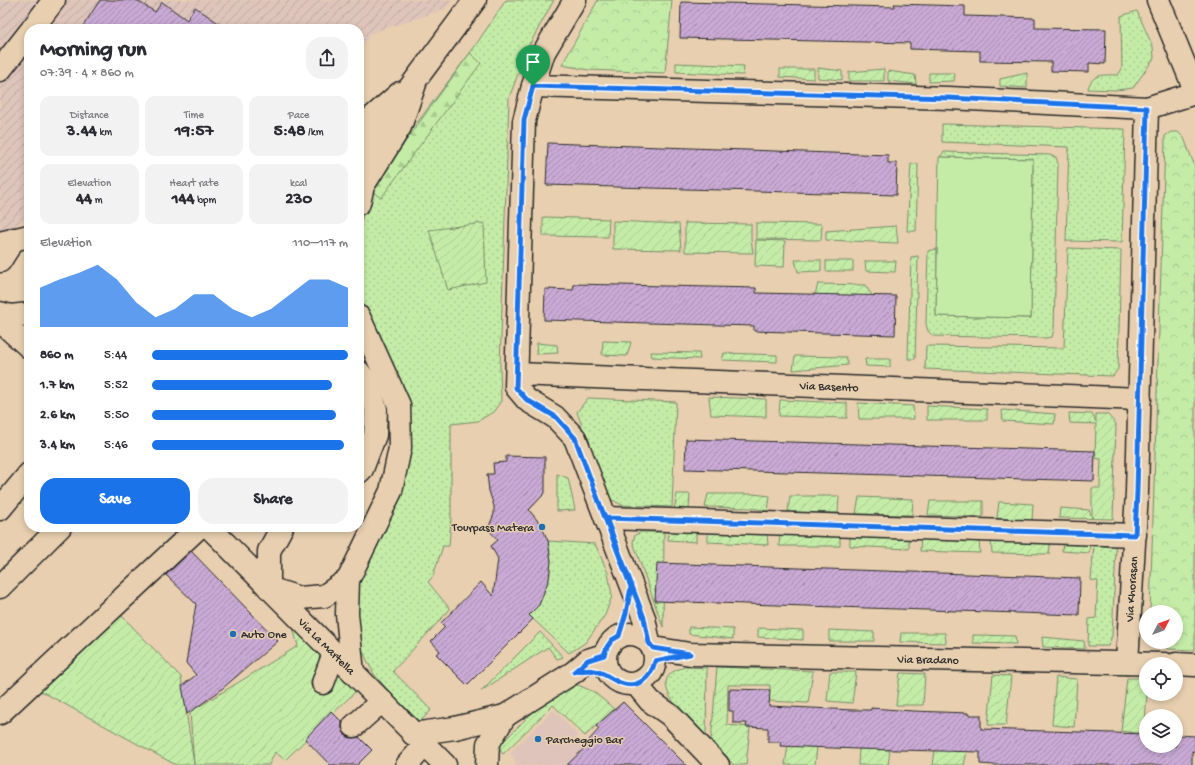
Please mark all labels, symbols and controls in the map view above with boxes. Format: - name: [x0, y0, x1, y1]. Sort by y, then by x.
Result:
- button: share: [306, 37, 348, 79]
- text: Morning run: [40, 38, 146, 64]
- pin: [516, 45, 550, 86]
- icon: arrive: [522, 51, 544, 73]
- text: 07:39 · 4 × 860 m: [40, 66, 134, 81]
- text: Distance: [70, 110, 109, 122]
- text: Time: [184, 110, 204, 122]
- text: Pace: [288, 110, 309, 122]
- text: 3.44: [67, 122, 97, 142]
- text: 19:57: [175, 122, 213, 142]
- text: 5:48: [274, 122, 305, 142]
- text: km: [97, 127, 112, 139]
- text: /km: [305, 127, 323, 139]
- text: Elevation: [67, 178, 111, 190]
- text: Heart rate: [169, 178, 219, 190]
- text: kcal: [290, 178, 307, 190]
- text: 44: [76, 190, 92, 210]
- text: 144: [172, 190, 195, 210]
- text: 230: [285, 190, 312, 210]
- text: m: [92, 195, 103, 207]
- text: bpm: [195, 195, 216, 207]
- text: Elevation: [40, 236, 92, 251]
- text: 110–117 m: [293, 236, 348, 251]
- text: 860 m: [40, 348, 73, 363]
- text: 5:44: [104, 348, 127, 363]
- text: 1.7 km: [40, 378, 74, 393]
- text: 5:52: [104, 378, 128, 393]
- street label: Via Basento: [798, 380, 859, 396]
- text: 2.6 km: [40, 408, 75, 423]
- text: 5:50: [104, 408, 129, 423]
- text: 3.4 km: [40, 438, 75, 453]
- text: 5:46: [104, 438, 128, 453]
- button: Save: [40, 478, 190, 524]
- button: Share: [198, 478, 348, 524]
- place label: Tourpass Matera: [451, 522, 534, 536]
- marker: Tourpass Matera: [537, 522, 547, 532]
- street label: Via Khorasan: [1124, 556, 1142, 623]
- north arrow: [1139, 605, 1183, 649]
- map controls: [1139, 605, 1183, 753]
- street label: Via La Martella: [293, 615, 357, 679]
- marker: Auto One: [228, 629, 238, 639]
- place label: Auto One: [241, 629, 288, 643]
- street label: Via Bradano: [896, 653, 959, 669]
- button: locate: [1139, 657, 1183, 701]
- button: layers: [1139, 709, 1183, 753]
- marker: Parcheggio Bar: [533, 734, 543, 744]
- place label: Parcheggio Bar: [545, 734, 624, 748]

